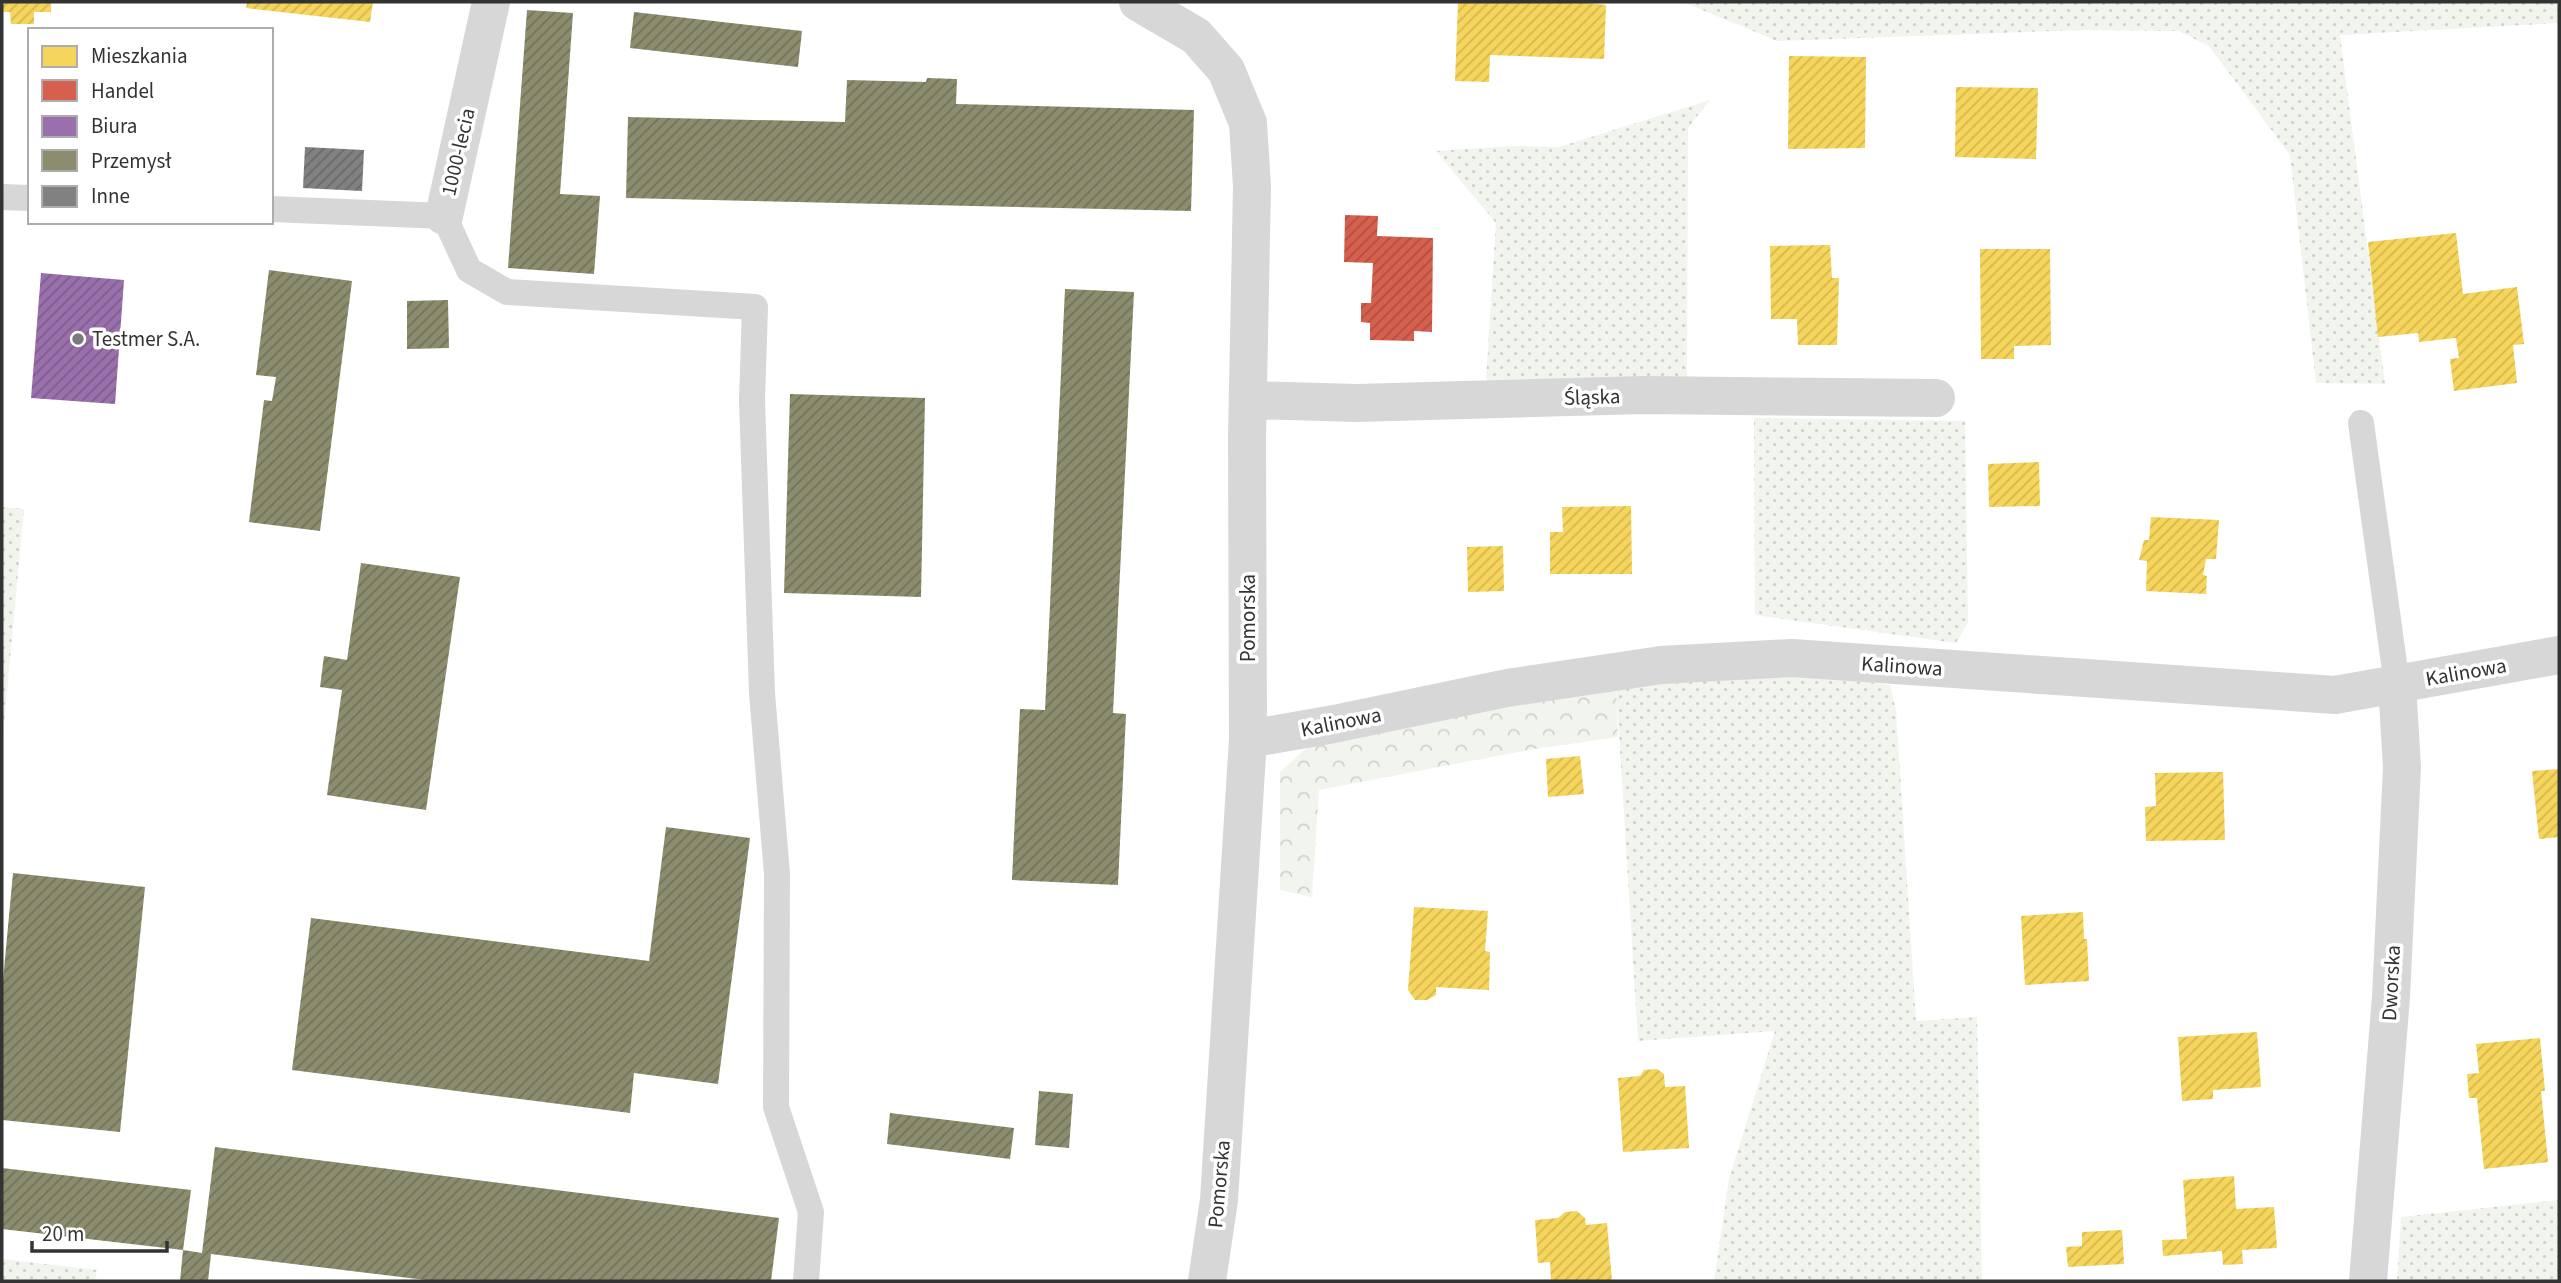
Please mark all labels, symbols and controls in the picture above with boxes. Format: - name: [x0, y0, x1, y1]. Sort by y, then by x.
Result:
- legend: [28, 28, 273, 224]
- text: Mieszkania: [91, 41, 188, 71]
- text: Handel: [91, 76, 154, 106]
- street label: 1000-lecia: [433, 105, 483, 199]
- text: Biura: [91, 111, 137, 141]
- text: Przemysł: [91, 146, 172, 176]
- text: Inne: [91, 181, 130, 211]
- place label: Testmer S.A.: [92, 324, 200, 354]
- marker: Testmer S.A.: [70, 331, 86, 347]
- street label: Śląska: [1563, 381, 1621, 413]
- street label: Pomorska: [1233, 574, 1263, 662]
- street label: Kalinowa: [1860, 648, 1944, 684]
- street label: Kalinowa: [2423, 650, 2509, 694]
- street label: Kalinowa: [1298, 699, 1384, 745]
- street label: Dworska: [2374, 944, 2408, 1022]
- street label: Pomorska: [1200, 1139, 1238, 1229]
- scale bar: [32, 1210, 166, 1254]
- text: 20 m: [42, 1219, 84, 1249]

